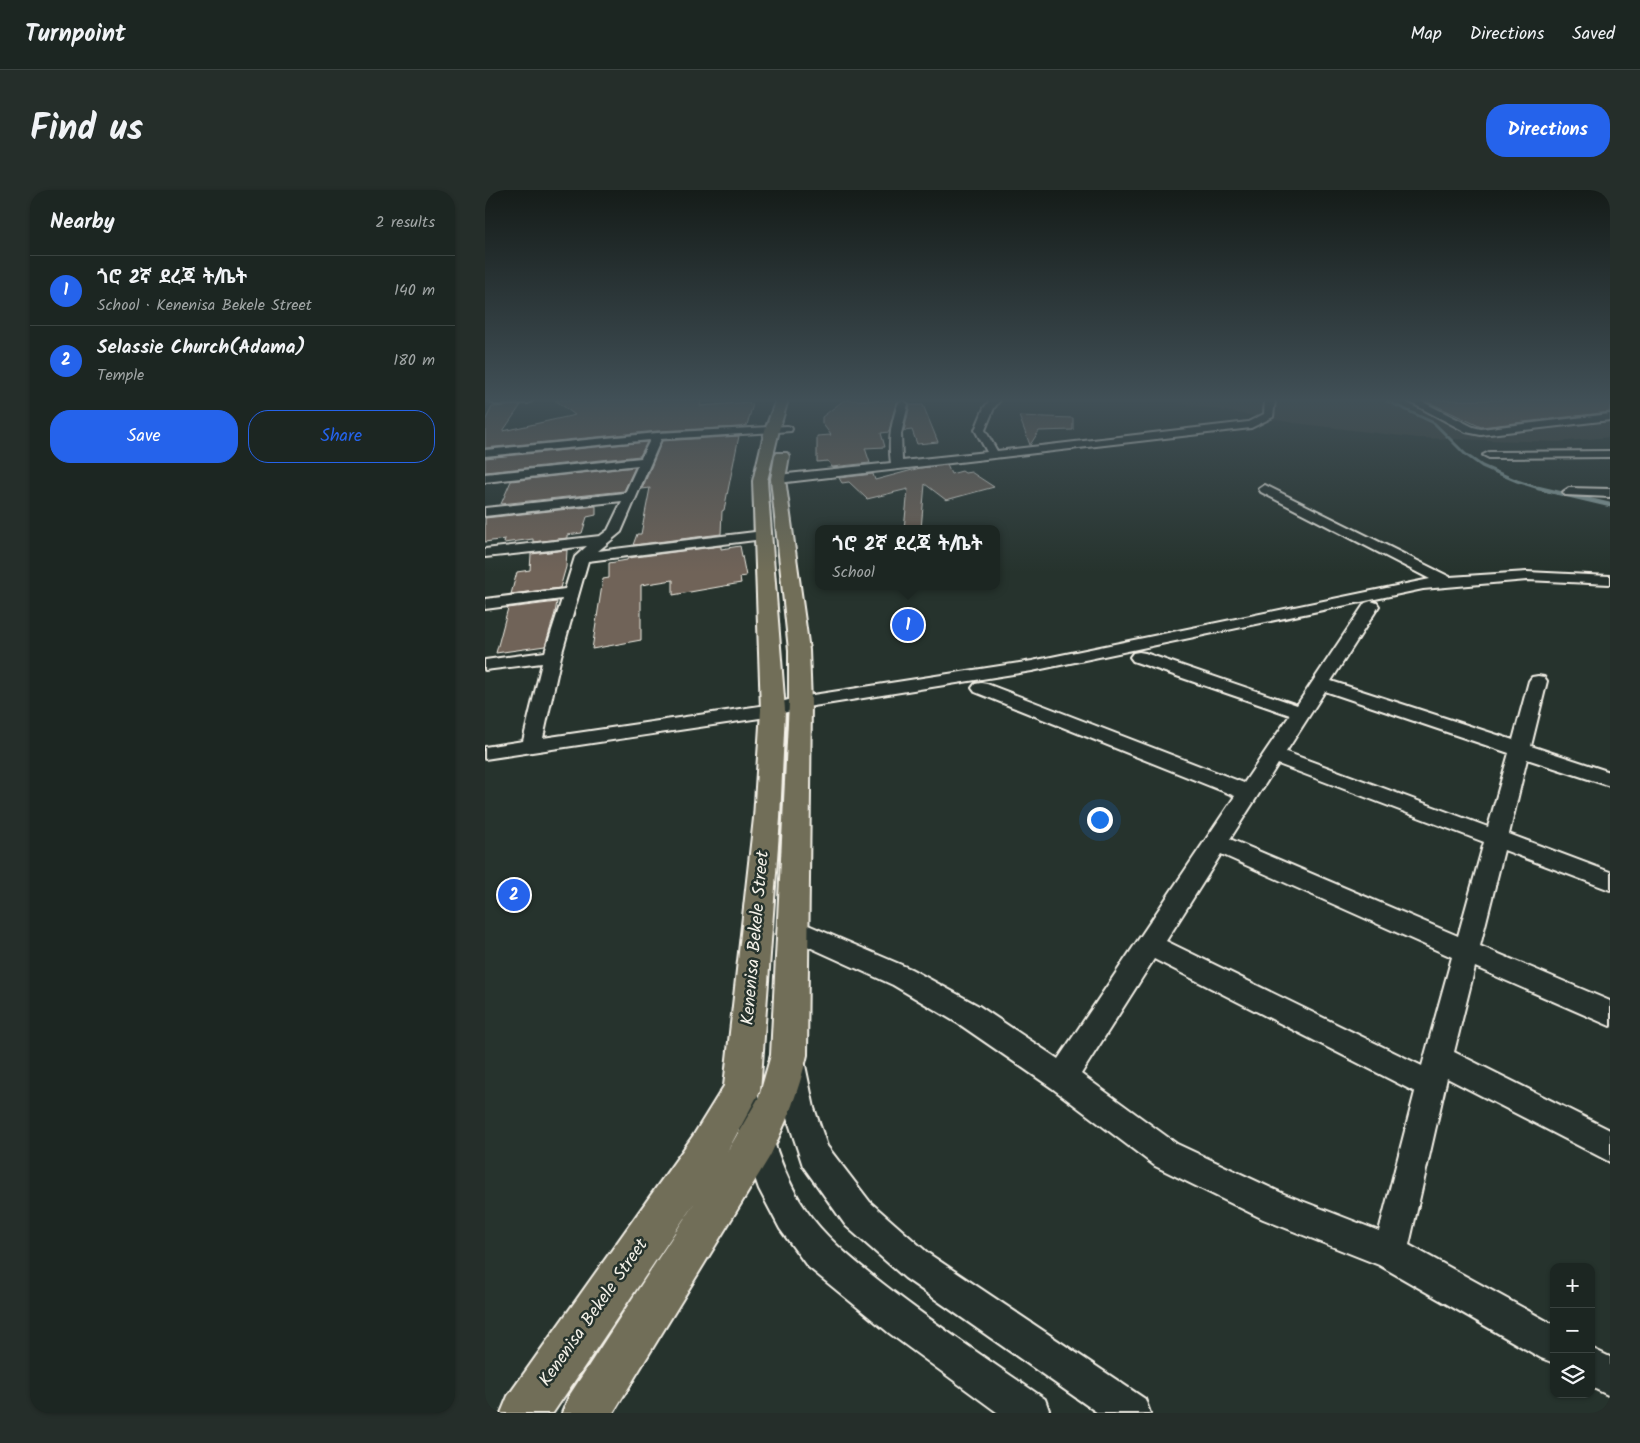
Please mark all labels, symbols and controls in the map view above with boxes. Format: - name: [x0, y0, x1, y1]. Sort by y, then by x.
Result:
- text: Turnpoint: [25, 15, 126, 54]
- text: Map: [1410, 20, 1442, 49]
- text: Directions: [1470, 20, 1544, 49]
- text: Saved: [1572, 20, 1615, 49]
- text: Find us: [30, 102, 143, 158]
- button: Directions: [1486, 104, 1610, 157]
- text: Nearby: [50, 206, 115, 239]
- text: 2 results: [375, 210, 435, 235]
- text: ጎሮ 2ኛ ደረጃ ት/ቤት: [97, 263, 247, 293]
- text: 1: [64, 278, 68, 303]
- text: 140 m: [394, 278, 435, 303]
- text: School · Kenenisa Bekele Street: [97, 293, 312, 318]
- text: Selassie Church(Adama): [97, 333, 306, 363]
- text: 2: [61, 348, 71, 373]
- text: 180 m: [393, 348, 435, 373]
- text: Temple: [97, 363, 144, 388]
- button: Save: [50, 410, 238, 463]
- button: Share: [248, 410, 435, 463]
- popup: [815, 525, 1000, 590]
- text: ጎሮ 2ኛ ደረጃ ት/ቤት: [832, 530, 983, 560]
- text: School: [832, 560, 875, 585]
- pin: 1: [892, 606, 924, 644]
- your location: [1087, 807, 1113, 833]
- street label: Kenenisa Bekele Street: [734, 848, 778, 1026]
- pin: 2: [498, 876, 530, 914]
- street label: Kenenisa Bekele Street: [532, 1232, 657, 1393]
- map controls: [1550, 1263, 1595, 1398]
- button: +: [1550, 1263, 1595, 1308]
- button: −: [1550, 1308, 1595, 1353]
- button: layers: [1550, 1353, 1595, 1398]

